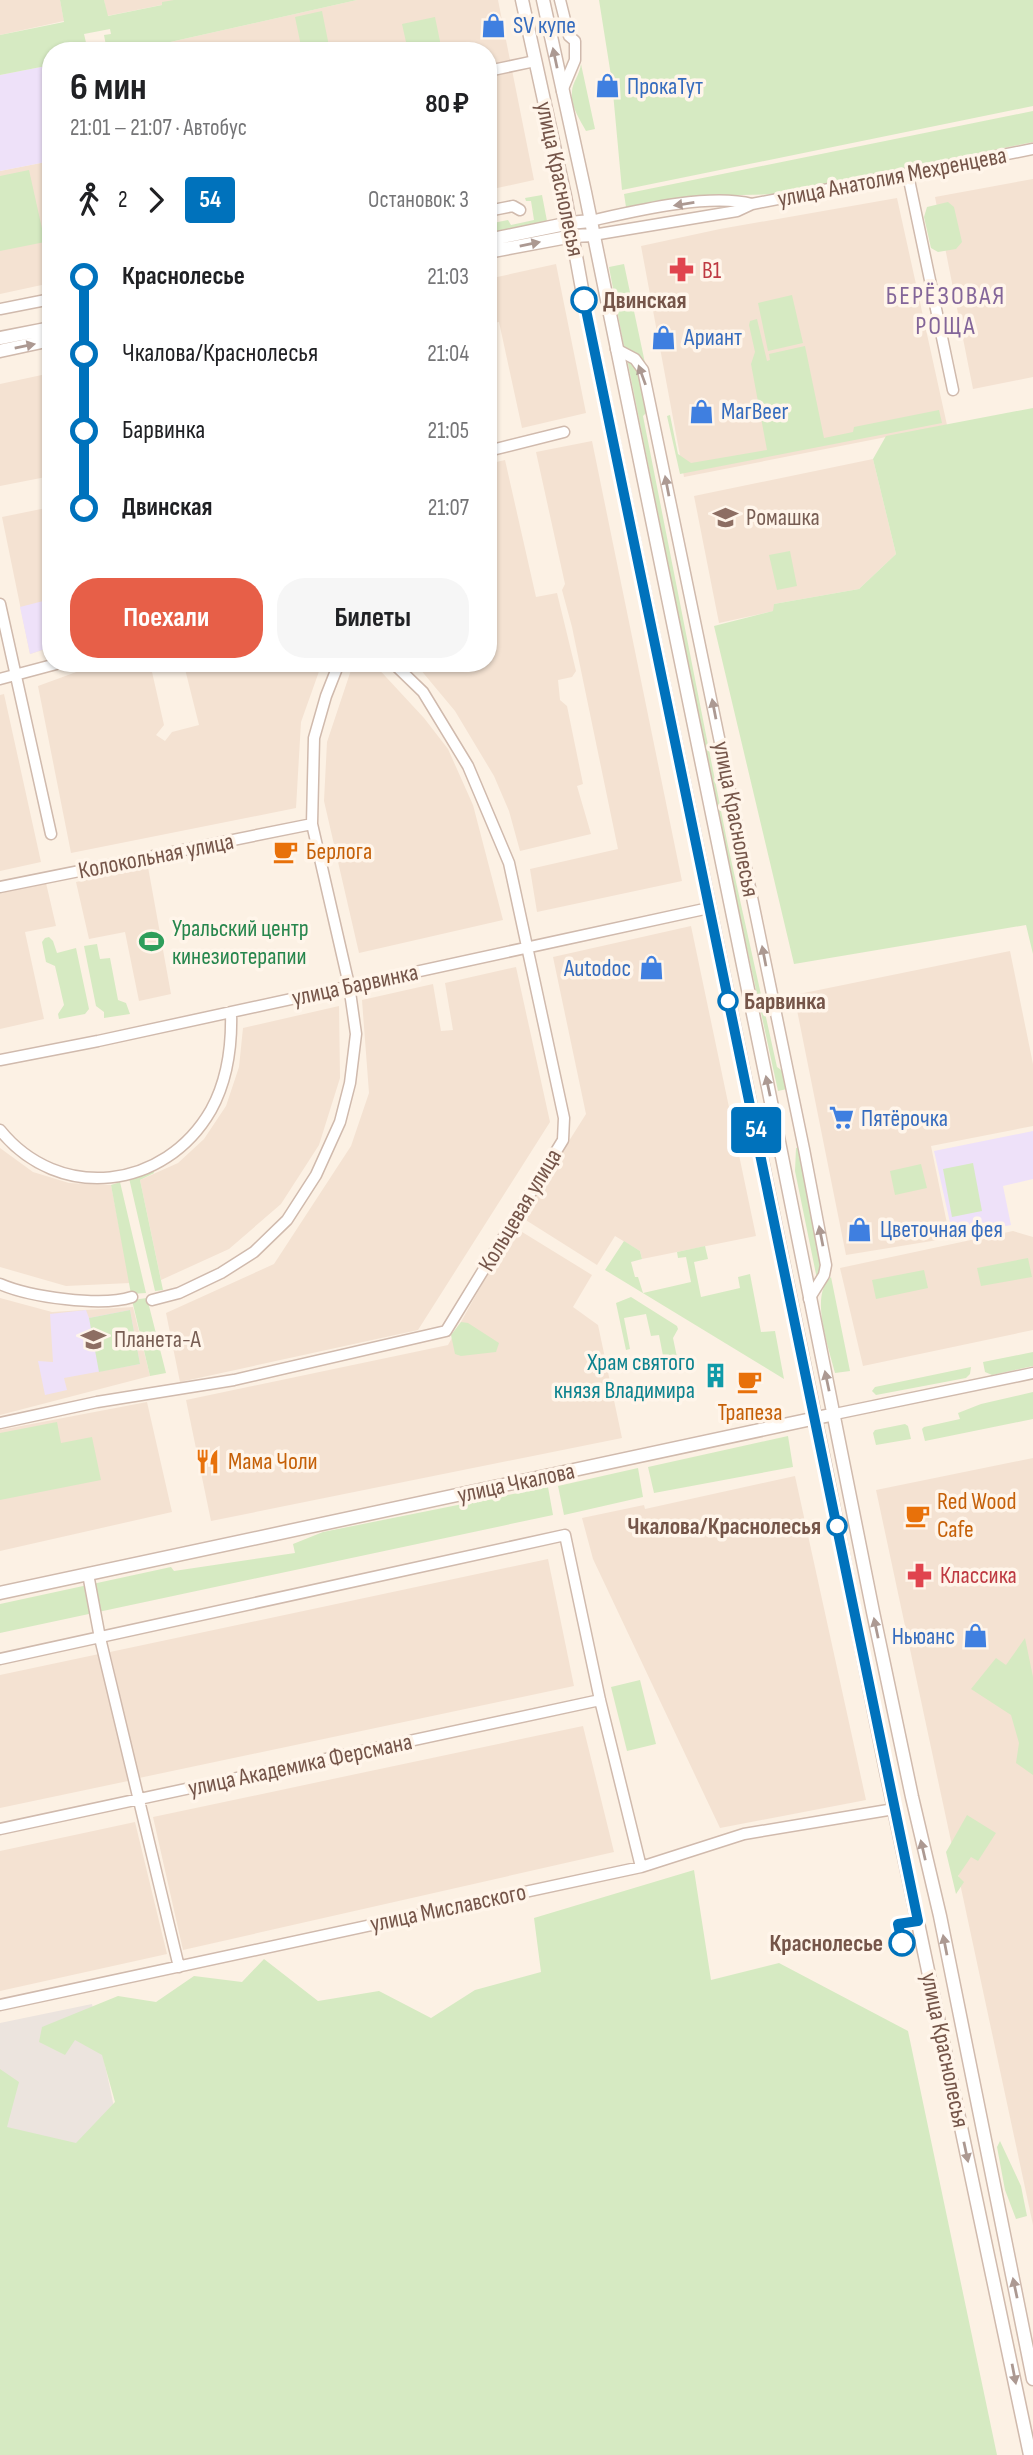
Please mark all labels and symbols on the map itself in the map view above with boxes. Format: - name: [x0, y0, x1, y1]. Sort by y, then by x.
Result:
- shop icon: SV купе: [479, 11, 507, 39]
- place label: SV купе: [513, 11, 576, 40]
- one-way arrow: [550, 47, 561, 69]
- shop icon: ПрокаТут: [593, 72, 621, 100]
- place label: ПрокаТут: [627, 72, 703, 101]
- street label: улица Краснолесья: [529, 99, 591, 259]
- street label: улица Анатолия Мехренцева: [775, 141, 1009, 213]
- one-way arrow: [673, 199, 695, 210]
- one-way arrow: [519, 238, 541, 249]
- pharmacy icon: B1: [668, 256, 696, 284]
- place label: B1: [702, 256, 722, 285]
- district label: БЕРЁЗОВАЯ РОЩА: [886, 281, 1006, 342]
- place label: Двинская: [603, 286, 687, 315]
- marker: Двинская: [571, 287, 597, 313]
- shop icon: Ариант: [650, 323, 678, 351]
- place label: Ариант: [683, 323, 742, 352]
- one-way arrow: [14, 340, 36, 351]
- one-way arrow: [637, 364, 648, 385]
- shop icon: МагBeer: [687, 397, 715, 425]
- place label: МагBeer: [721, 397, 789, 426]
- one-way arrow: [662, 475, 673, 497]
- school or university icon: Ромашка: [712, 503, 740, 531]
- place label: Ромашка: [746, 503, 820, 532]
- one-way arrow: [708, 698, 719, 720]
- street label: улица Краснолесья: [707, 739, 765, 899]
- street label: Колокольная улица: [76, 827, 236, 885]
- cafe icon: Берлога: [272, 837, 300, 865]
- place label: Берлога: [306, 837, 372, 866]
- place label: Уральский центр кинезиотерапии: [172, 914, 309, 971]
- sports icon: Уральский центр кинезиотерапии: [138, 928, 166, 956]
- one-way arrow: [758, 945, 769, 967]
- place label: Autodoc: [563, 954, 631, 983]
- shop icon: Autodoc: [637, 954, 665, 982]
- street label: улица Барвинка: [289, 957, 421, 1013]
- place label: Барвинка: [744, 987, 826, 1016]
- marker: Барвинка: [718, 991, 738, 1011]
- one-way arrow: [762, 1075, 773, 1097]
- supermarket icon: Пятёрочка: [827, 1104, 855, 1132]
- place label: Пятёрочка: [861, 1104, 948, 1133]
- line badge: 54: [724, 1107, 788, 1153]
- street label: Кольцевая улица: [472, 1143, 568, 1277]
- shop icon: Цветочная фея: [846, 1215, 874, 1243]
- place label: Цветочная фея: [880, 1215, 1003, 1244]
- one-way arrow: [815, 1225, 826, 1247]
- school or university icon: Планета-А: [80, 1325, 108, 1353]
- place label: Планета-А: [114, 1325, 201, 1354]
- place label: Храм святого князя Владимира: [554, 1348, 695, 1405]
- building icon: Храм святого князя Владимира: [701, 1362, 729, 1390]
- cafe icon: Трапеза: [736, 1367, 764, 1395]
- one-way arrow: [822, 1370, 833, 1392]
- place label: Трапеза: [718, 1398, 783, 1427]
- restaurant icon: Мама Чоли: [194, 1447, 222, 1475]
- place label: Мама Чоли: [228, 1447, 318, 1476]
- street label: улица Чкалова: [455, 1456, 577, 1510]
- place label: Red Wood Cafe: [937, 1487, 1016, 1544]
- cafe icon: Red Wood Cafe: [903, 1501, 931, 1529]
- place label: Чкалова/Краснолесья: [627, 1512, 821, 1541]
- marker: Чкалова/Краснолесья: [827, 1516, 847, 1536]
- pharmacy icon: Классика: [906, 1561, 934, 1589]
- place label: Классика: [940, 1561, 1017, 1590]
- one-way arrow: [871, 1617, 882, 1639]
- place label: Ньюанс: [892, 1622, 955, 1651]
- shop icon: Ньюанс: [961, 1622, 989, 1650]
- street label: улица Академика Ферсмана: [185, 1727, 415, 1803]
- one-way arrow: [918, 1839, 929, 1861]
- street label: улица Миславского: [367, 1877, 529, 1939]
- place label: Краснолесье: [770, 1929, 883, 1958]
- marker: Краснолесье: [889, 1930, 915, 1956]
- one-way arrow: [939, 1934, 950, 1956]
- street label: улица Краснолесья: [914, 1970, 976, 2130]
- one-way arrow: [961, 2141, 972, 2163]
- one-way arrow: [1009, 2277, 1020, 2299]
- one-way arrow: [1008, 2363, 1019, 2385]

